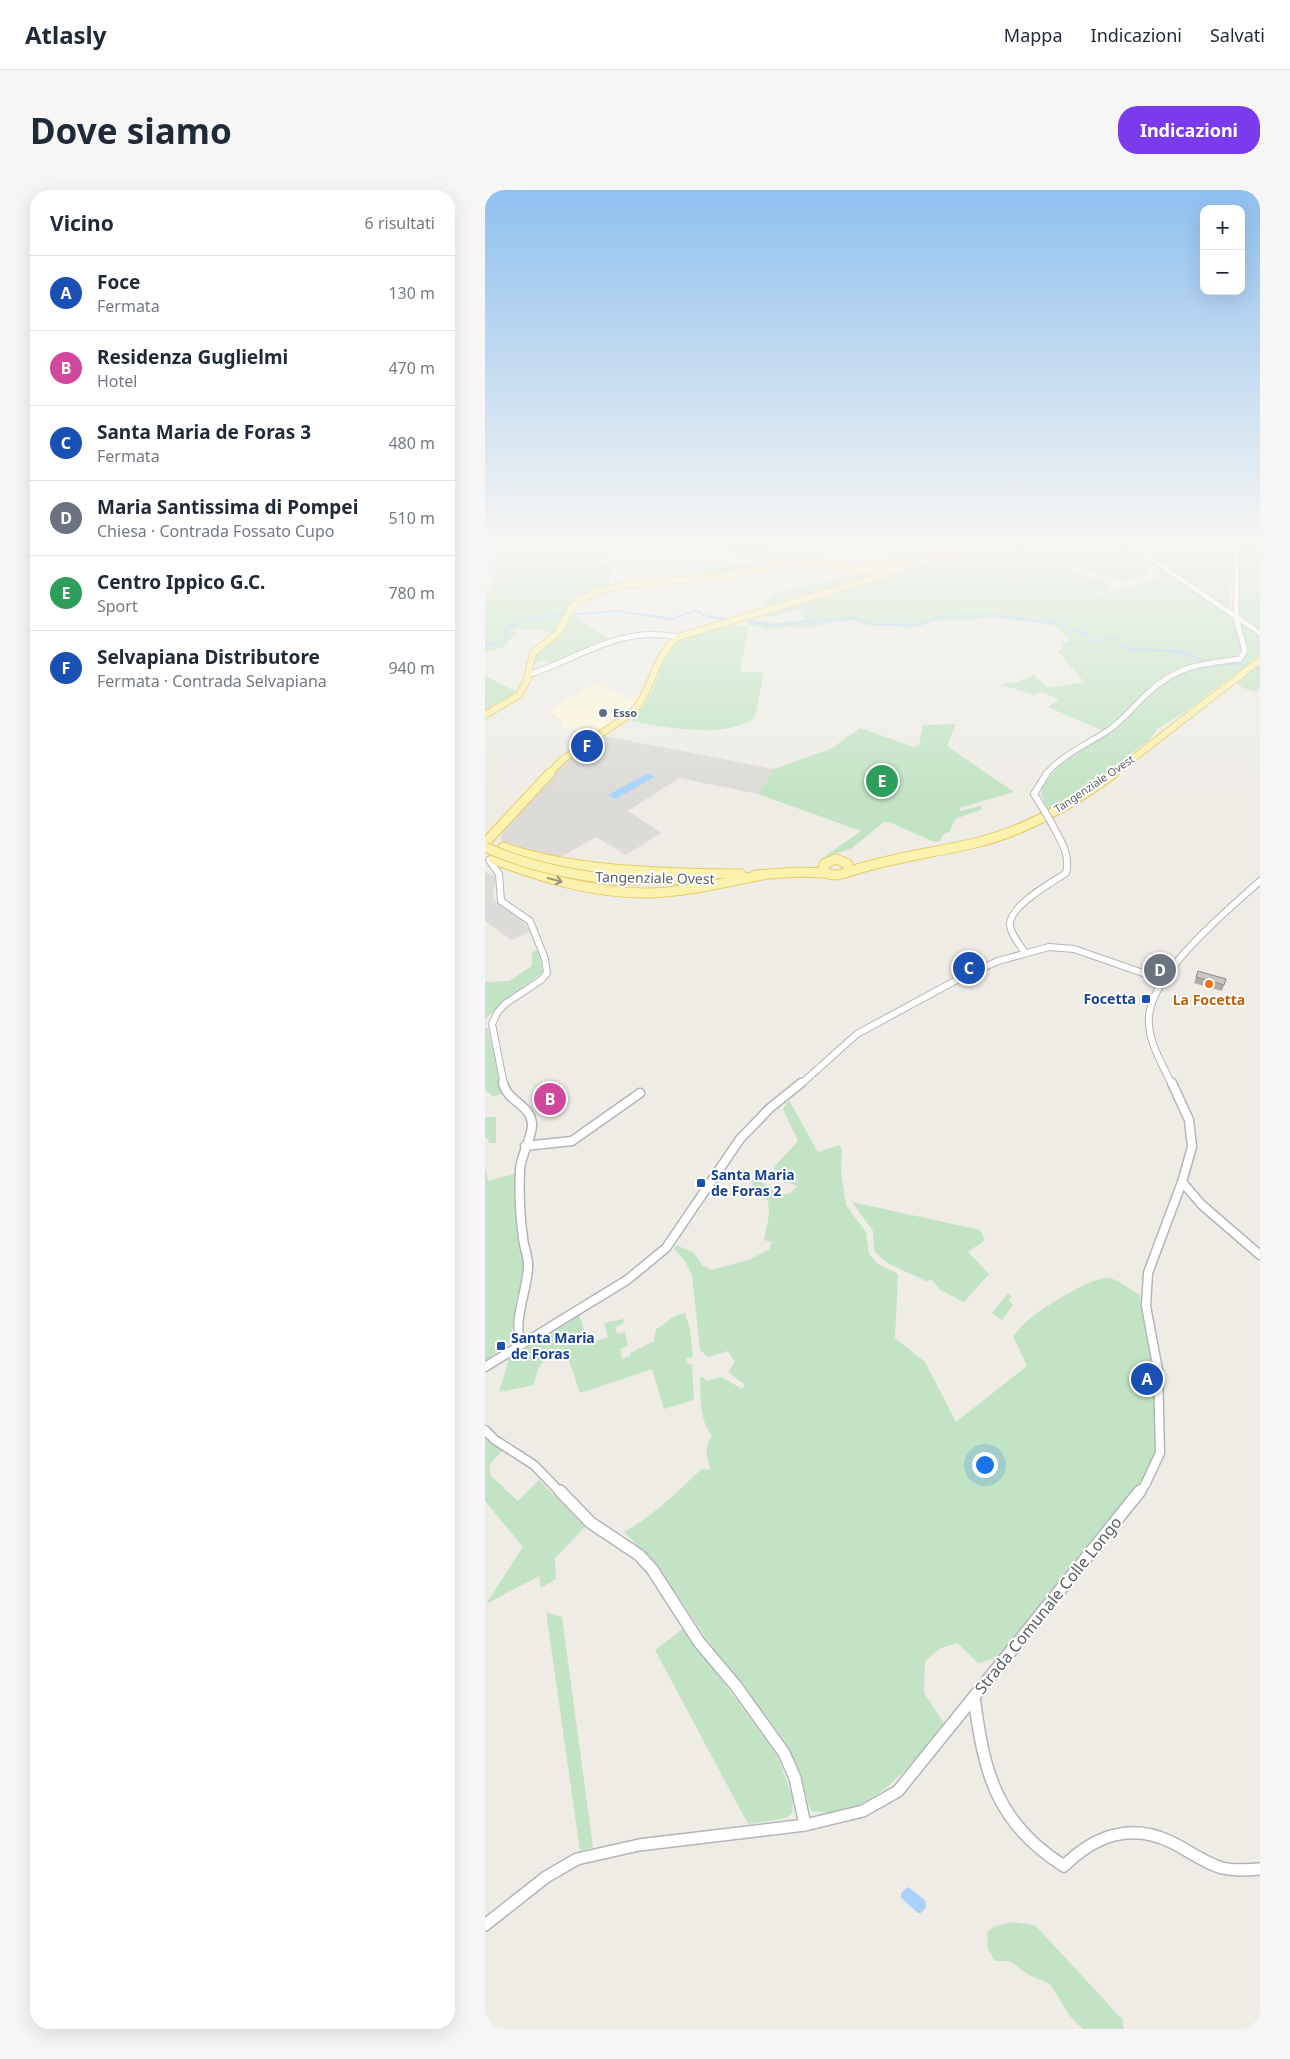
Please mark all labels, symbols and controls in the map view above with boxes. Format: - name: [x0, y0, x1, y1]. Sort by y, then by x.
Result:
- text: Atlasly: [25, 18, 106, 51]
- text: Mappa: [1004, 23, 1063, 47]
- text: Indicazioni: [1091, 23, 1182, 47]
- text: Salvati: [1210, 23, 1265, 47]
- button: Indicazioni: [1118, 106, 1260, 154]
- text: Dove siamo: [30, 107, 232, 154]
- map controls: [1200, 205, 1245, 295]
- button: +: [1200, 205, 1245, 250]
- text: Vicino: [50, 209, 114, 237]
- text: 6 risultati: [365, 212, 435, 234]
- button: −: [1200, 250, 1245, 295]
- text: Foce: [97, 269, 140, 295]
- text: A: [60, 282, 72, 304]
- text: 130 m: [388, 282, 435, 304]
- text: Fermata: [97, 295, 160, 317]
- text: Residenza Guglielmi: [97, 344, 288, 370]
- text: B: [61, 357, 71, 379]
- text: 470 m: [388, 357, 435, 379]
- text: Hotel: [97, 370, 137, 392]
- text: Santa Maria de Foras 3: [97, 419, 311, 445]
- text: C: [61, 432, 71, 454]
- text: 480 m: [388, 432, 435, 454]
- text: Fermata: [97, 445, 160, 467]
- text: Maria Santissima di Pompei: [97, 494, 358, 520]
- text: D: [60, 507, 72, 529]
- text: 510 m: [388, 507, 435, 529]
- text: Chiesa · Contrada Fossato Cupo: [97, 520, 335, 542]
- text: Centro Ippico G.C.: [97, 569, 265, 595]
- text: E: [62, 582, 70, 604]
- text: 780 m: [388, 582, 435, 604]
- text: Sport: [97, 595, 138, 617]
- text: Selvapiana Distributore: [97, 644, 320, 670]
- text: F: [62, 657, 70, 679]
- text: 940 m: [388, 657, 435, 679]
- text: Fermata · Contrada Selvapiana: [97, 670, 327, 692]
- place label: Esso: [613, 705, 637, 720]
- marker: Esso: [597, 707, 609, 719]
- pin: F: [571, 727, 603, 765]
- street label: Tangenziale Ovest: [1051, 751, 1137, 816]
- pin: E: [866, 762, 898, 800]
- street label: Tangenziale Ovest: [595, 867, 715, 888]
- one-way arrow: [547, 876, 563, 886]
- pin: C: [953, 949, 985, 987]
- pin: D: [1144, 951, 1176, 989]
- marker: La Focetta: [1203, 978, 1215, 990]
- place label: Focetta: [1083, 989, 1136, 1008]
- place label: La Focetta: [1173, 990, 1245, 1009]
- marker: Focetta: [1140, 993, 1152, 1005]
- pin: B: [534, 1080, 566, 1118]
- place label: Santa Maria de Foras 2: [711, 1165, 795, 1200]
- marker: Santa Maria de Foras 2: [695, 1177, 707, 1189]
- place label: Santa Maria de Foras: [511, 1328, 595, 1363]
- marker: Santa Maria de Foras: [495, 1340, 507, 1352]
- pin: A: [1131, 1360, 1163, 1398]
- your location: [972, 1452, 998, 1478]
- street label: Strada Comunale Colle Longo: [969, 1512, 1127, 1698]

